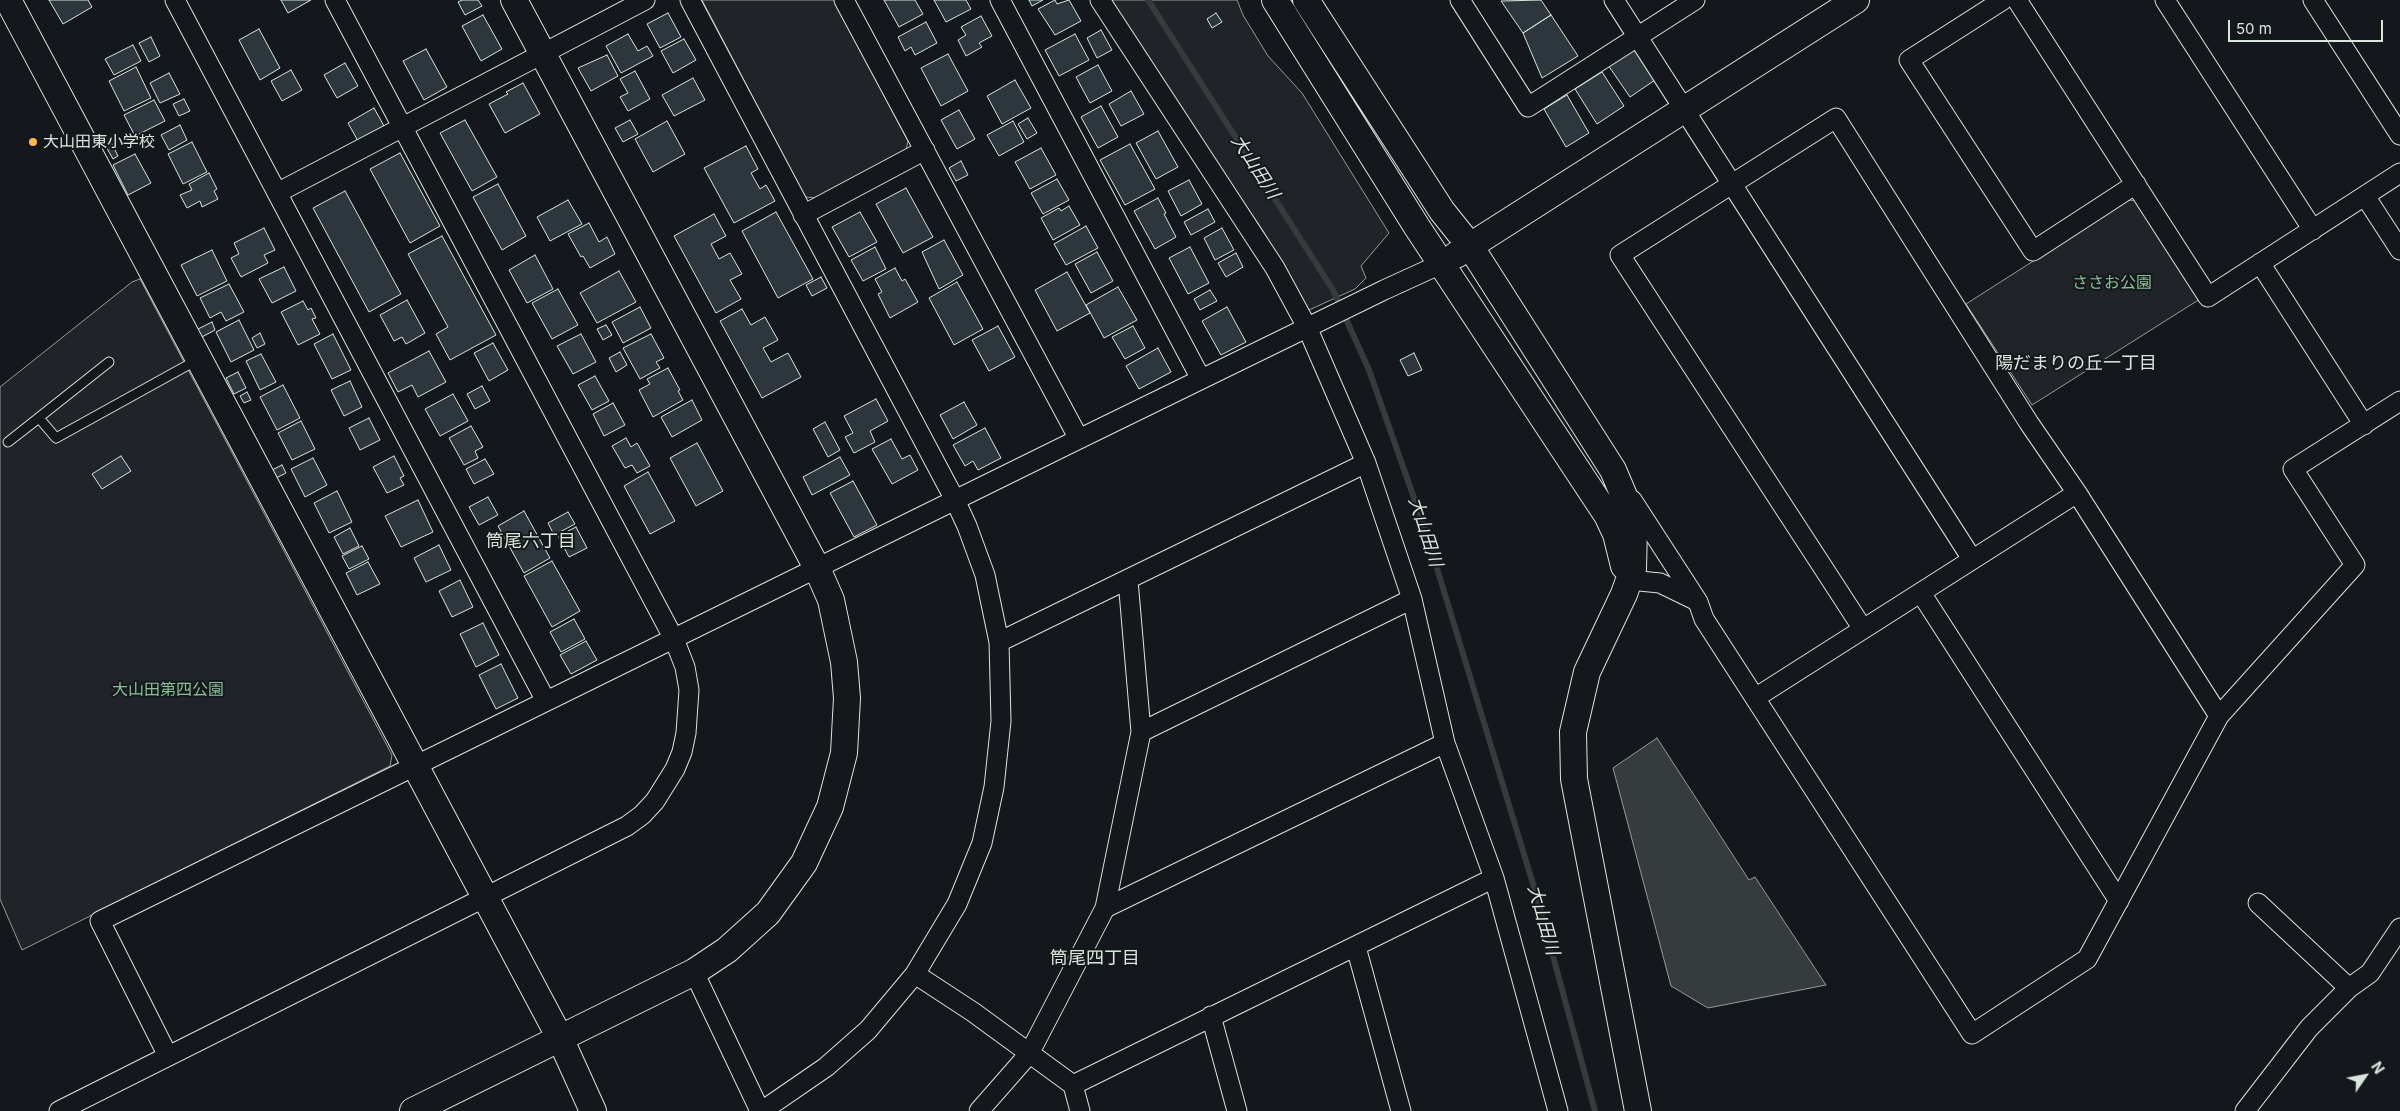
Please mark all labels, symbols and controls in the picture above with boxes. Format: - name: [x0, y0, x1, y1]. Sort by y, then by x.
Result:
- scale bar: [2230, 10, 2385, 42]
- text: 50 m: [2236, 19, 2272, 38]
- water label: 大山田川: [1226, 131, 1284, 203]
- place label: 大山田東小学校: [43, 132, 155, 152]
- marker: 大山田東小学校: [27, 136, 39, 148]
- park label: ささお公園: [2072, 273, 2152, 293]
- district label: 陽だまりの丘一丁目: [1995, 353, 2157, 375]
- water label: 大山田川: [1404, 494, 1446, 570]
- district label: 筒尾六丁目: [486, 531, 576, 553]
- park label: 大山田第四公園: [112, 680, 224, 700]
- water label: 大山田川: [1523, 882, 1563, 958]
- district label: 筒尾四丁目: [1050, 948, 1140, 970]
- north arrow: [2340, 1051, 2390, 1101]
- text: N: [2368, 1058, 2388, 1077]

